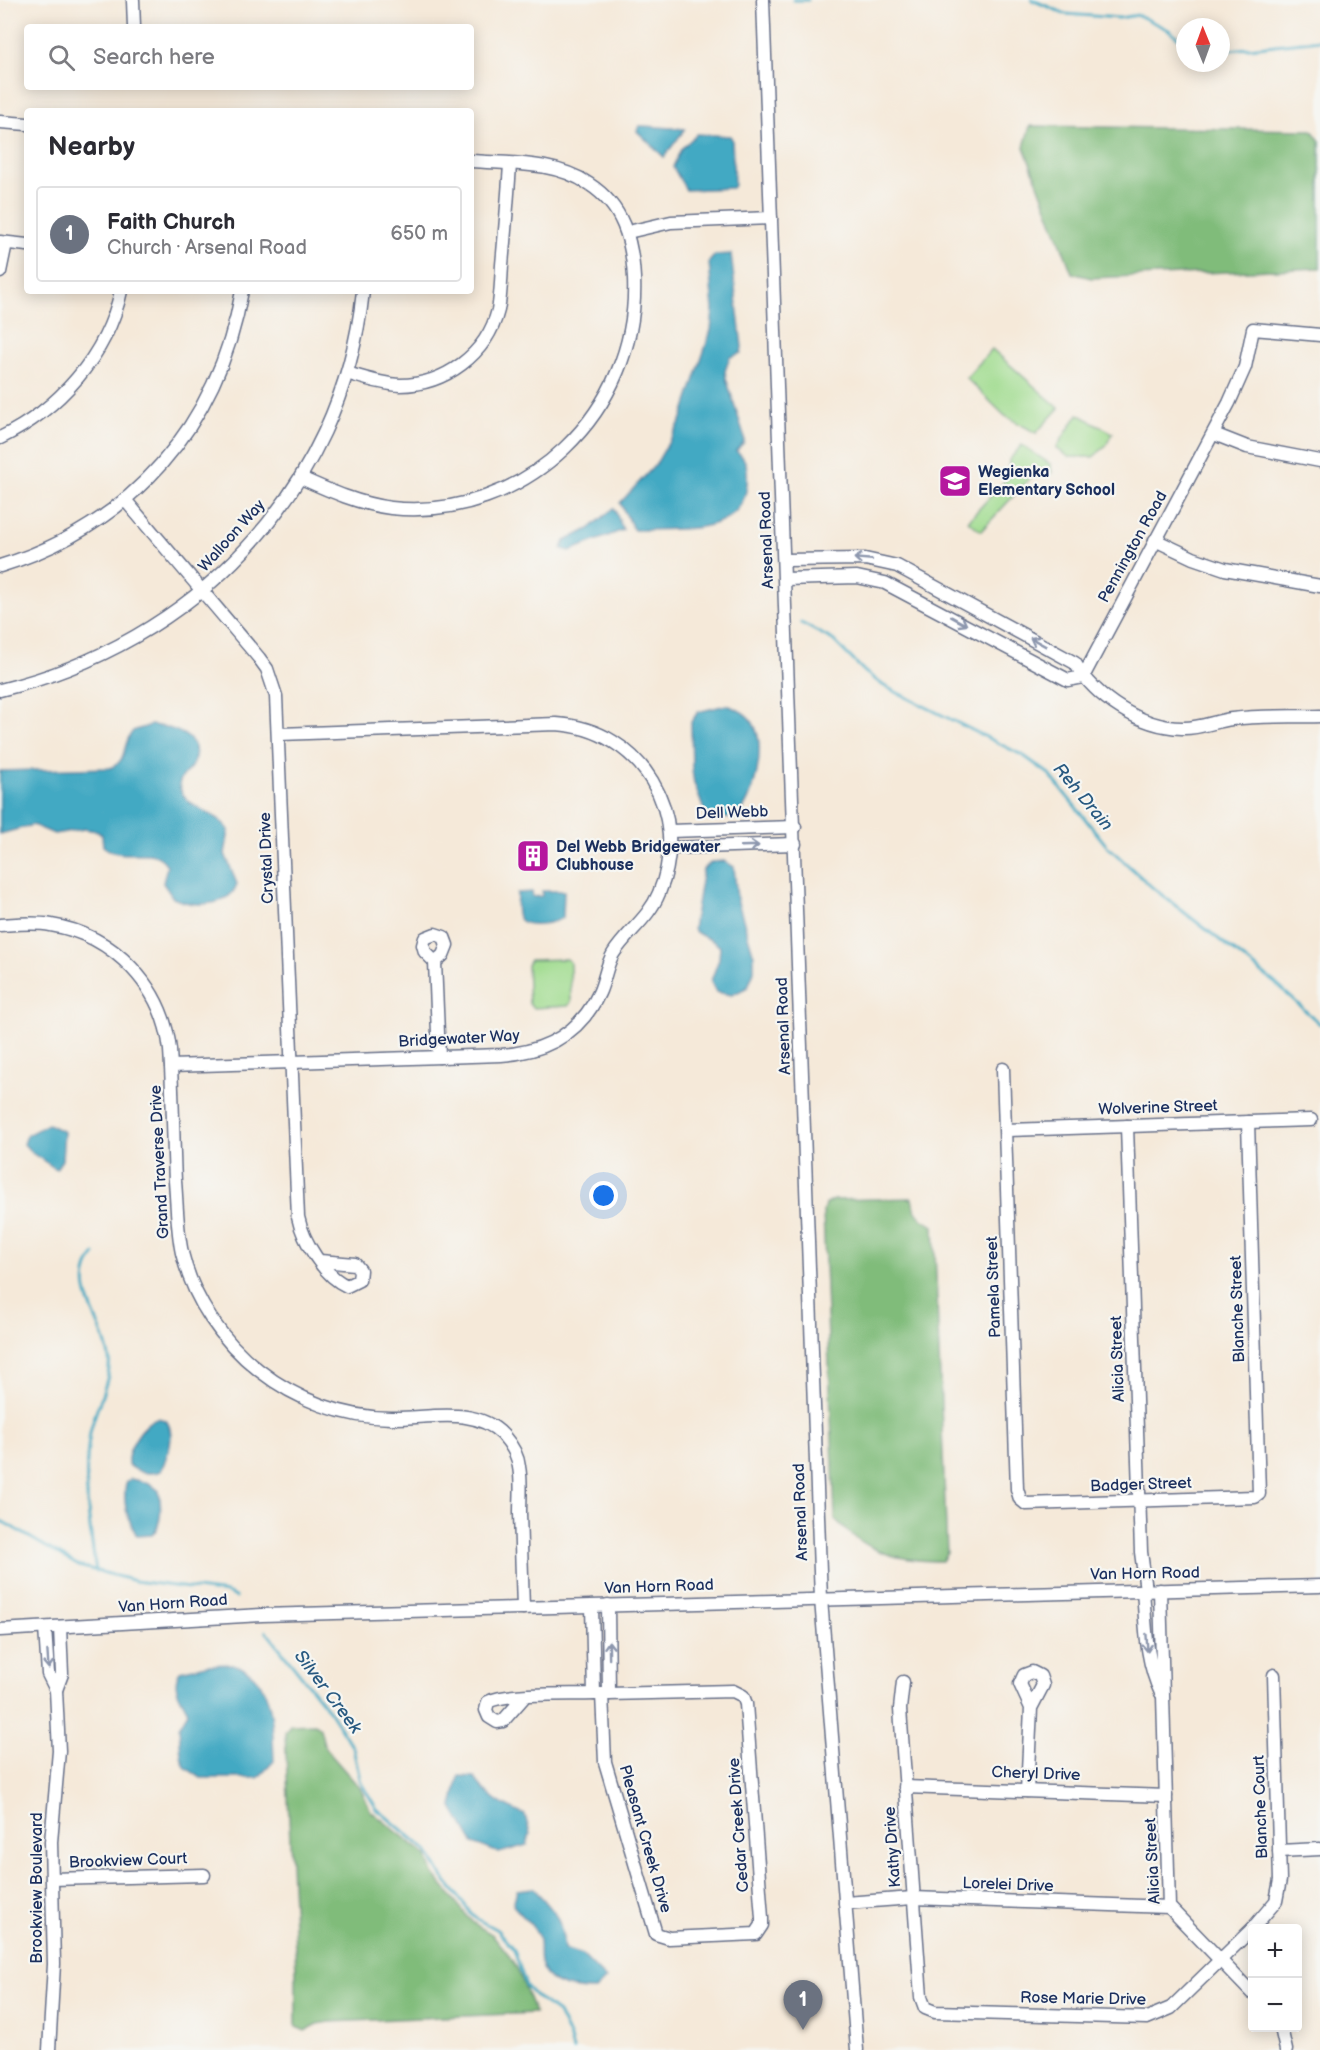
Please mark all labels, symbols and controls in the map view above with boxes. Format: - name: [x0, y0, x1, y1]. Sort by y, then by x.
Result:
- north arrow: [1176, 18, 1230, 72]
- search box: [24, 24, 474, 90]
- icon: search: [45, 41, 78, 74]
- text: Search here: [93, 44, 215, 71]
- text: Nearby: [48, 132, 135, 163]
- text: Faith Church: [107, 209, 235, 236]
- text: 1: [65, 222, 74, 246]
- text: 650 m: [391, 222, 448, 246]
- text: Church · Arsenal Road: [107, 236, 307, 260]
- school or university icon: Wegienka Elementary School: [937, 463, 973, 499]
- place label: Wegienka Elementary School: [978, 463, 1115, 500]
- street label: Pennington Road: [1095, 488, 1171, 606]
- street label: Arsenal Road: [756, 491, 778, 589]
- street label: Walloon Way: [195, 495, 270, 576]
- one-way arrow: [853, 553, 873, 564]
- one-way arrow: [950, 615, 967, 627]
- one-way arrow: [1029, 636, 1047, 647]
- water label: Reh Drain: [1049, 759, 1117, 835]
- street label: Dell Webb: [695, 802, 769, 824]
- street label: Crystal Drive: [256, 811, 278, 904]
- building icon: Del Webb Bridgewater Clubhouse: [515, 838, 551, 874]
- place label: Del Webb Bridgewater Clubhouse: [556, 838, 721, 875]
- one-way arrow: [739, 840, 759, 852]
- street label: Arsenal Road: [773, 977, 795, 1075]
- street label: Bridgewater Way: [398, 1026, 521, 1052]
- street label: Grand Traverse Drive: [146, 1084, 174, 1239]
- street label: Wolverine Street: [1098, 1096, 1218, 1120]
- your location: [589, 1181, 618, 1210]
- street label: Pamela Street: [983, 1236, 1005, 1338]
- street label: Blanche Street: [1227, 1255, 1249, 1363]
- street label: Alicia Street: [1107, 1315, 1129, 1402]
- street label: Arsenal Road: [790, 1463, 812, 1561]
- street label: Badger Street: [1090, 1474, 1192, 1496]
- street label: Van Horn Road: [1090, 1564, 1200, 1584]
- street label: Van Horn Road: [604, 1576, 714, 1598]
- street label: Van Horn Road: [118, 1591, 228, 1617]
- one-way arrow: [1141, 1633, 1152, 1653]
- one-way arrow: [603, 1640, 614, 1660]
- water label: Silver Creek: [290, 1646, 367, 1739]
- one-way arrow: [42, 1649, 53, 1669]
- street label: Blanche Court: [1250, 1755, 1272, 1859]
- street label: Cedar Creek Drive: [725, 1757, 753, 1893]
- street label: Pleasant Creek Drive: [615, 1763, 675, 1916]
- street label: Cheryl Drive: [991, 1763, 1081, 1785]
- street label: Kathy Drive: [881, 1805, 905, 1888]
- street label: Brookview Boulevard: [28, 1812, 47, 1964]
- street label: Alicia Street: [1141, 1817, 1165, 1905]
- street label: Brookview Court: [68, 1849, 188, 1873]
- street label: Lorelei Drive: [962, 1874, 1054, 1896]
- map controls: [1248, 1924, 1302, 2032]
- button: +: [1248, 1924, 1302, 1978]
- button: −: [1248, 1978, 1302, 2032]
- pin: 1: [784, 1980, 822, 2030]
- street label: Rose Marie Drive: [1020, 1988, 1147, 2010]

